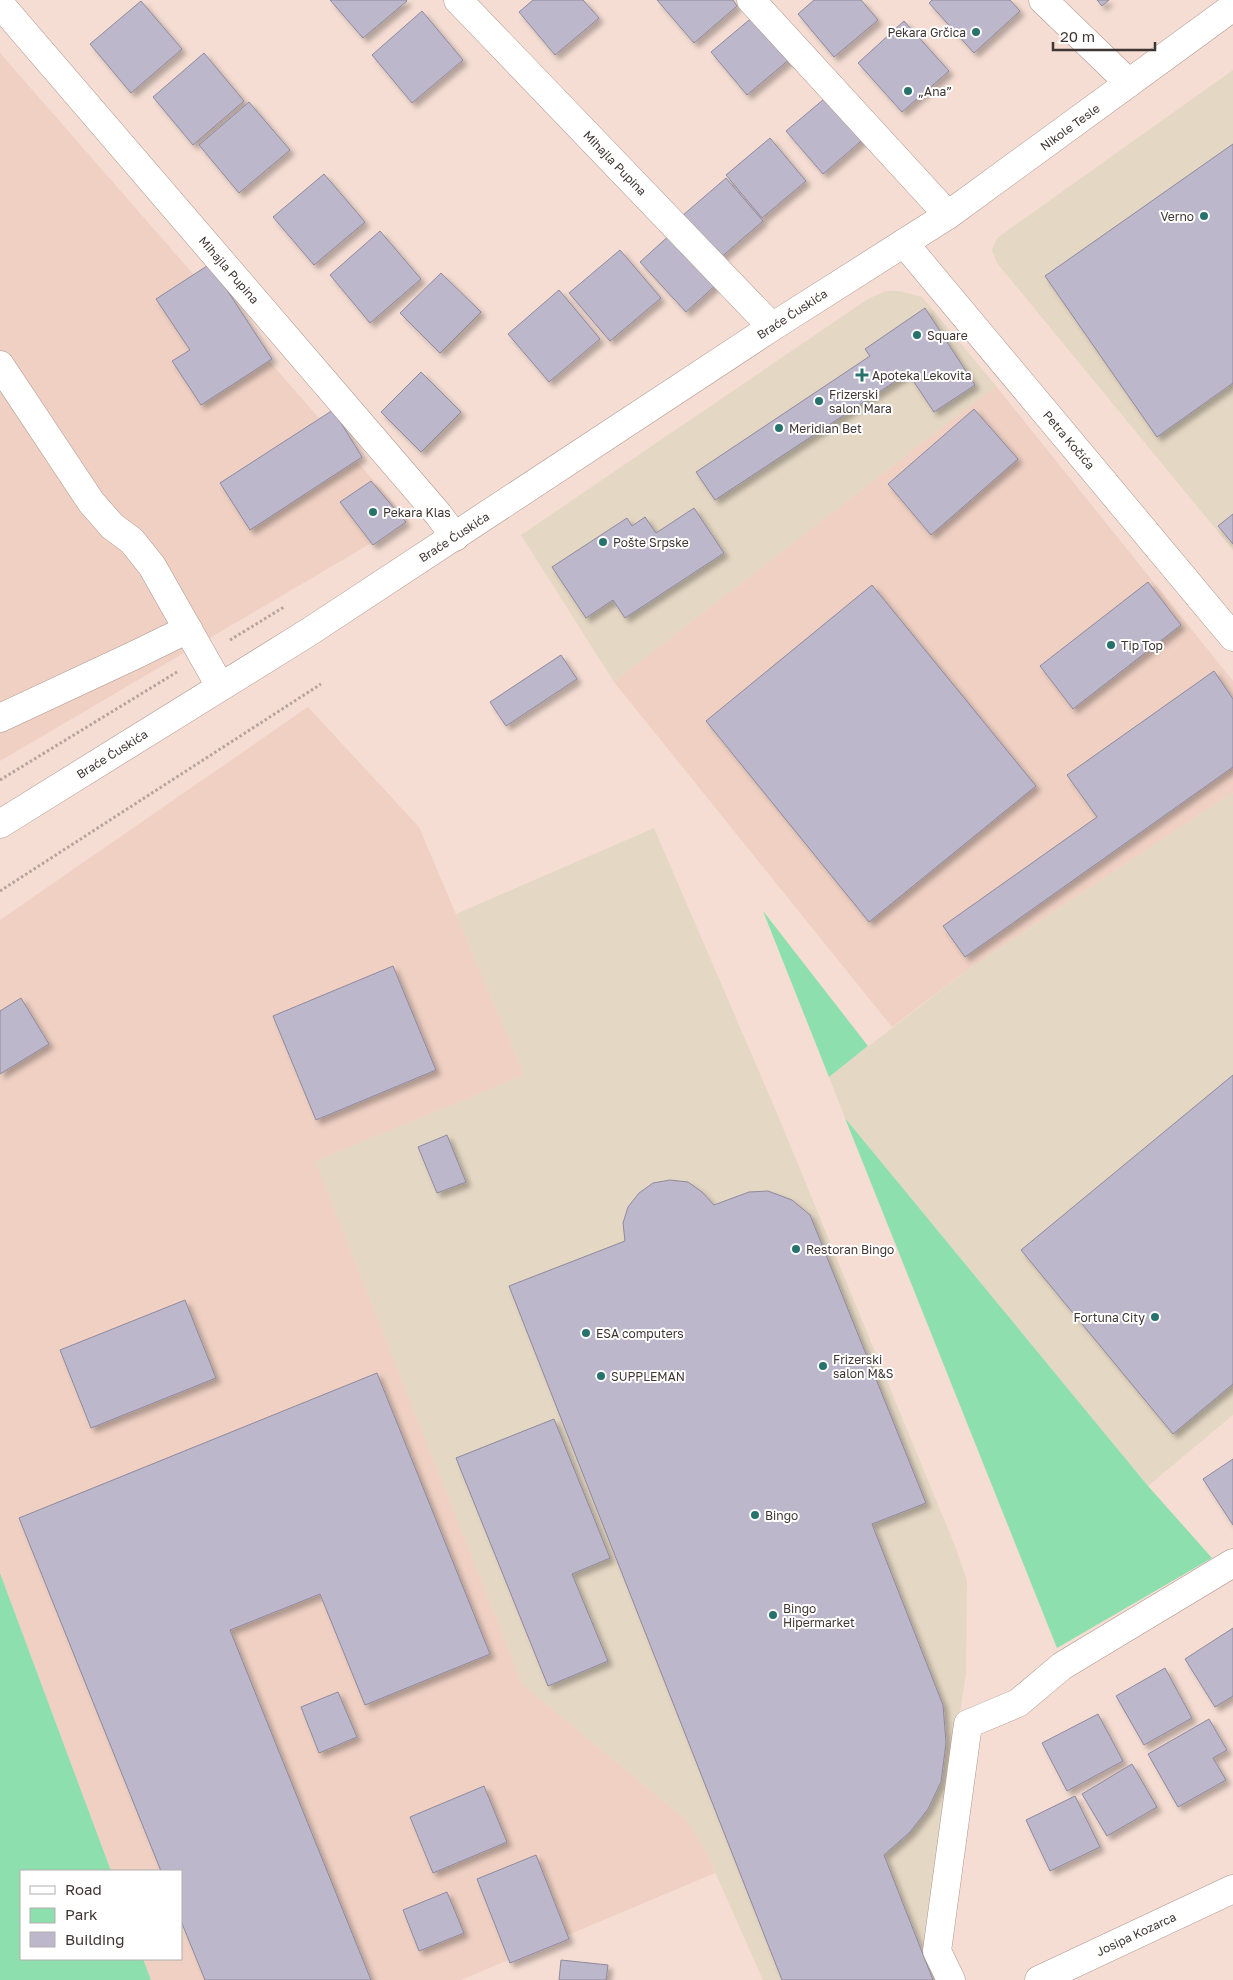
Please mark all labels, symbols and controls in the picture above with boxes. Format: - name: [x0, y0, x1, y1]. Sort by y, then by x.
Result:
- scale bar: [1053, 20, 1156, 52]
- place label: Pekara Grčica: [887, 25, 966, 40]
- marker: Pekara Grčica: [970, 26, 982, 38]
- text: 20 m: [1060, 27, 1095, 45]
- place label: „Ana”: [918, 84, 952, 99]
- marker: „Ana”: [902, 85, 914, 97]
- street label: Nikole Tesle: [1037, 100, 1103, 154]
- street label: Mihajla Pupina: [580, 127, 650, 199]
- place label: Verno: [1160, 209, 1194, 224]
- marker: Verno: [1198, 210, 1210, 222]
- street label: Mihajla Pupina: [196, 233, 262, 307]
- street label: Braće Ćuskića: [754, 286, 830, 342]
- place label: Square: [927, 328, 968, 343]
- marker: Square: [911, 329, 923, 341]
- place label: Apoteka Lekovita: [872, 368, 972, 383]
- marker: Apoteka Lekovita: [856, 369, 868, 381]
- place label: Frizerski salon Mara: [829, 387, 892, 416]
- marker: Frizerski salon Mara: [813, 395, 825, 407]
- street label: Petra Kočića: [1040, 408, 1098, 472]
- place label: Meridian Bet: [789, 421, 862, 436]
- marker: Meridian Bet: [773, 422, 785, 434]
- place label: Pekara Klas: [383, 505, 451, 520]
- marker: Pekara Klas: [367, 506, 379, 518]
- street label: Braće Ćuskića: [416, 509, 492, 565]
- place label: Pošte Srpske: [613, 535, 689, 550]
- marker: Pošte Srpske: [597, 536, 609, 548]
- place label: Tip Top: [1121, 638, 1163, 653]
- marker: Tip Top: [1105, 639, 1117, 651]
- street label: Braće Ćuskića: [74, 726, 150, 782]
- place label: Restoran Bingo: [806, 1242, 894, 1257]
- marker: Restoran Bingo: [790, 1243, 802, 1255]
- place label: Fortuna City: [1074, 1310, 1145, 1325]
- marker: Fortuna City: [1149, 1311, 1161, 1323]
- place label: ESA computers: [596, 1326, 684, 1341]
- marker: ESA computers: [580, 1327, 592, 1339]
- place label: Frizerski salon M&S: [833, 1352, 894, 1381]
- marker: Frizerski salon M&S: [817, 1360, 829, 1372]
- place label: SUPPLEMAN: [611, 1369, 685, 1384]
- marker: SUPPLEMAN: [595, 1370, 607, 1382]
- place label: Bingo: [765, 1508, 798, 1523]
- marker: Bingo: [749, 1509, 761, 1521]
- place label: Bingo Hipermarket: [783, 1601, 855, 1630]
- marker: Bingo Hipermarket: [767, 1609, 779, 1621]
- legend: [20, 1870, 182, 1960]
- text: Road: [65, 1880, 102, 1898]
- text: Park: [65, 1905, 98, 1923]
- street label: Josipa Kozarca: [1094, 1909, 1178, 1959]
- text: Building: [65, 1930, 125, 1948]

